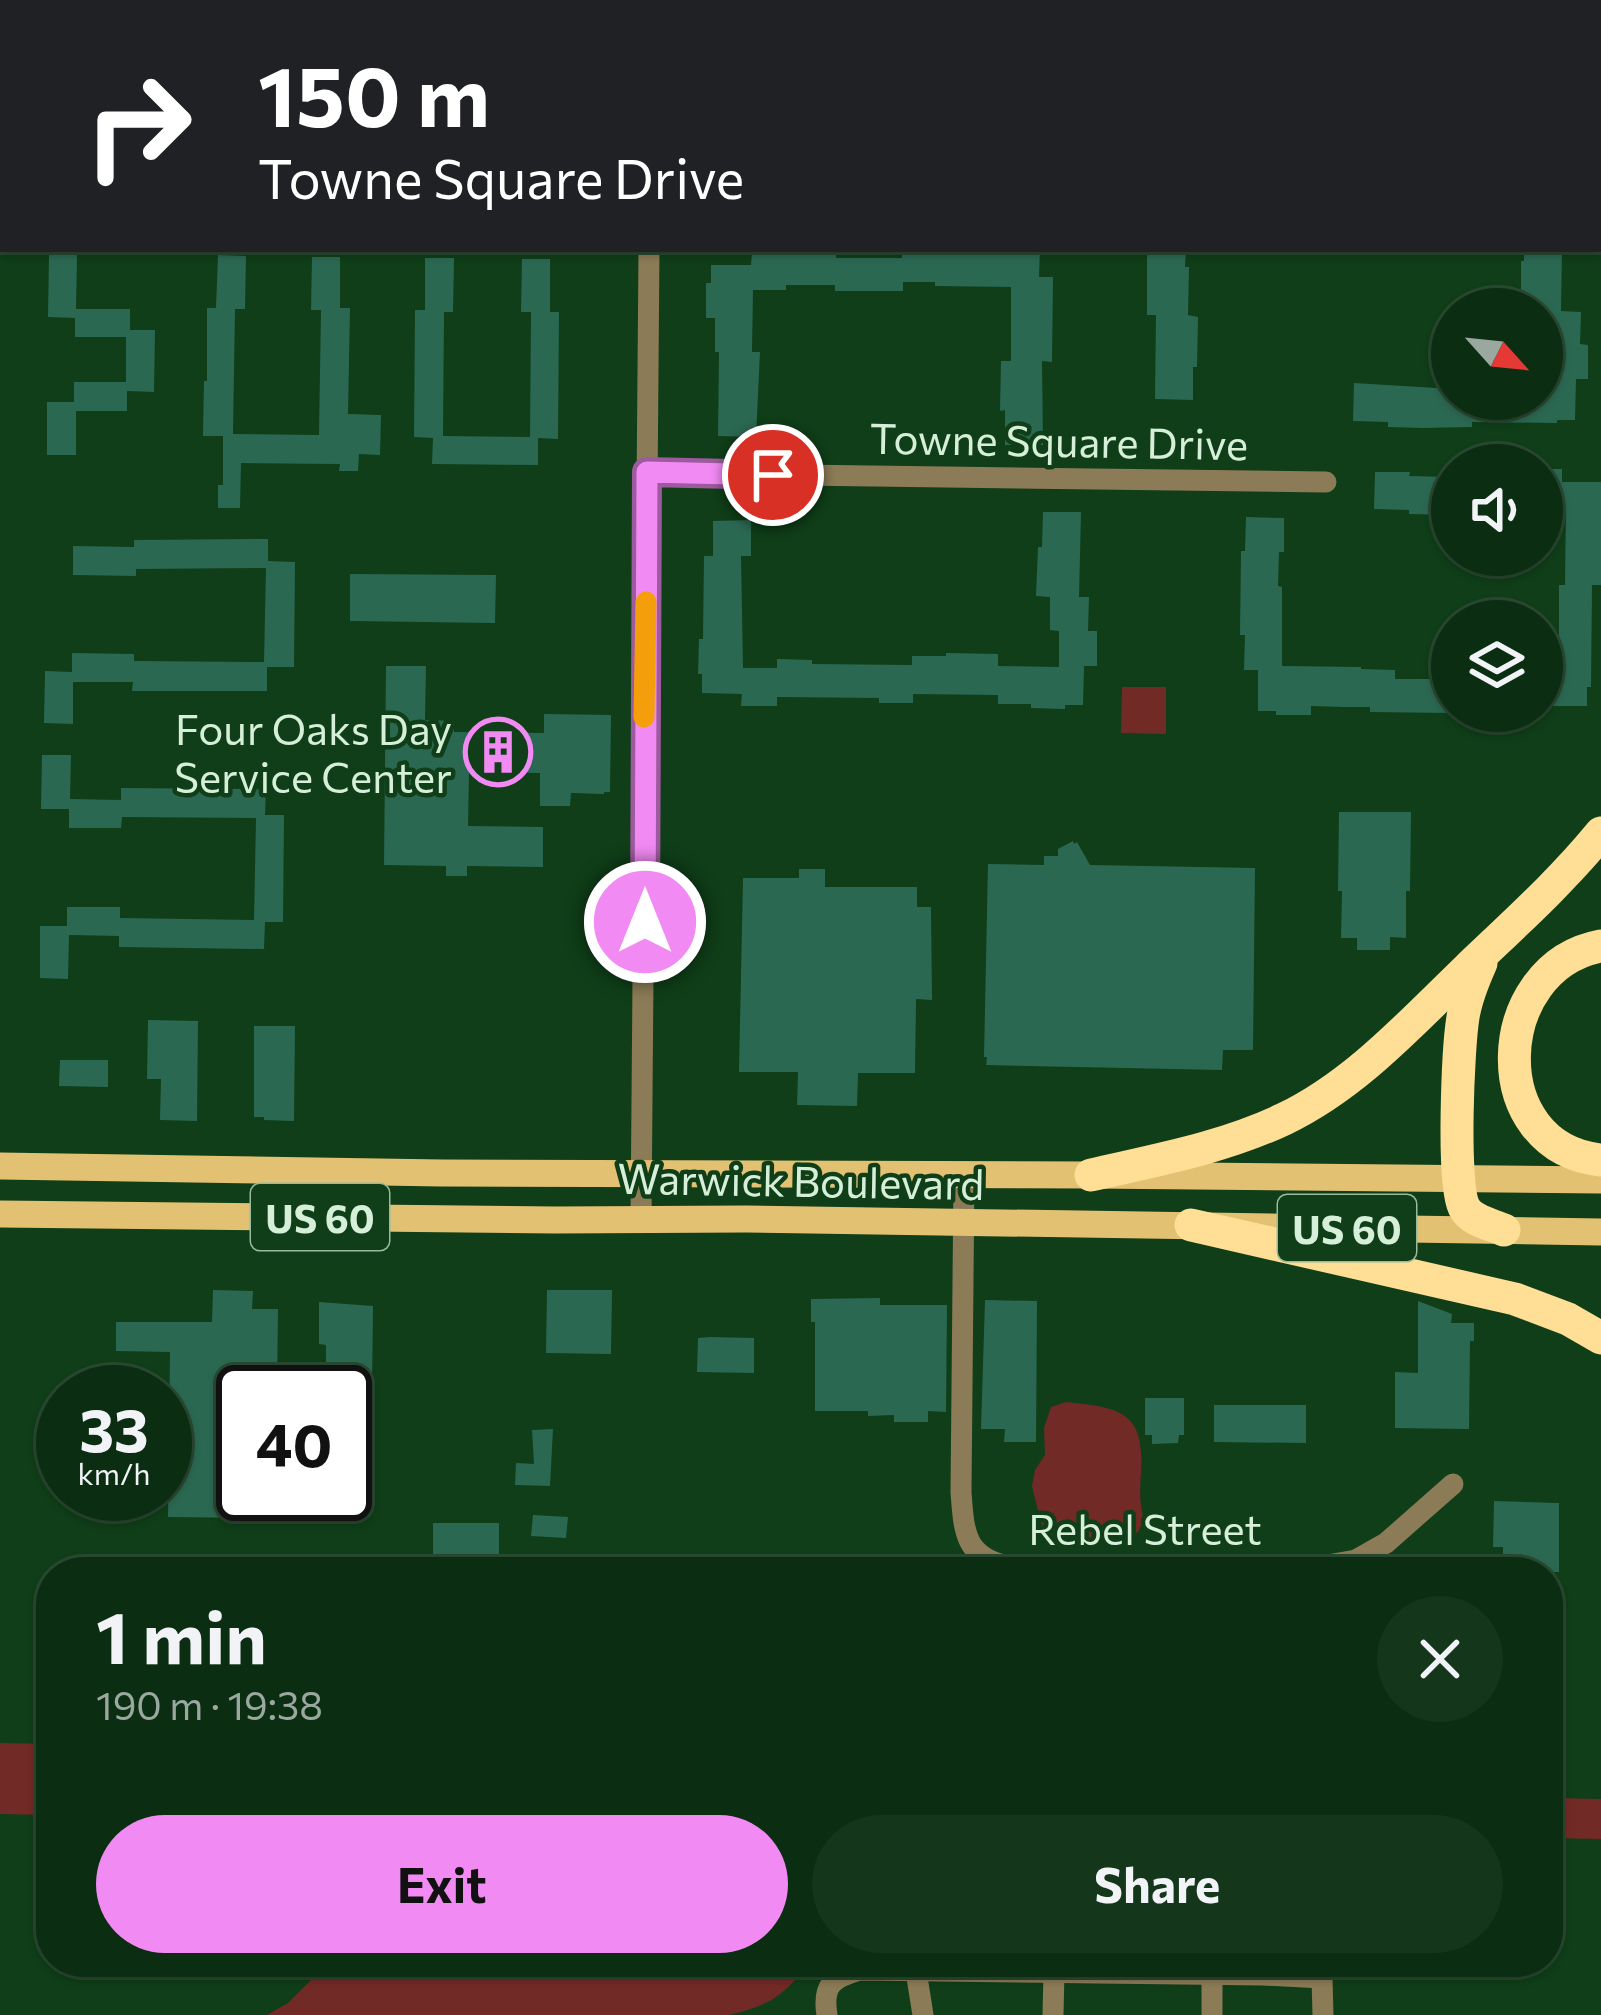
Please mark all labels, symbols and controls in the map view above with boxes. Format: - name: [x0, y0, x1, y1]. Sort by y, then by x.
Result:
- text: 150 m: [258, 42, 490, 144]
- icon: right: [60, 48, 216, 204]
- text: Towne Square Drive: [258, 144, 744, 210]
- north arrow: [1431, 288, 1563, 420]
- map controls: [1431, 288, 1563, 732]
- street label: Towne Square Drive: [869, 411, 1249, 469]
- pin: [722, 424, 824, 526]
- icon: arrive: [740, 442, 806, 508]
- button: sound: [1431, 444, 1563, 576]
- button: layers: [1431, 600, 1563, 732]
- place label: Four Oaks Day Service Center: [174, 702, 452, 802]
- building icon: Four Oaks Day Service Center: [463, 717, 533, 787]
- position arrow: [582, 859, 708, 985]
- street label: Warwick Boulevard: [617, 1151, 985, 1209]
- road number: US 60: [251, 1184, 389, 1250]
- road number: US 60: [1278, 1195, 1416, 1261]
- speed limit sign: 40: [216, 1365, 372, 1521]
- text: 33: [79, 1391, 149, 1464]
- text: km/h: [78, 1454, 150, 1491]
- street label: Rebel Street: [1028, 1502, 1262, 1554]
- text: 1 min: [96, 1591, 267, 1679]
- button: close: [1377, 1596, 1503, 1722]
- text: 190 m · 19:38: [96, 1680, 323, 1728]
- button: Exit: [96, 1815, 788, 1953]
- button: Share: [812, 1815, 1503, 1953]

